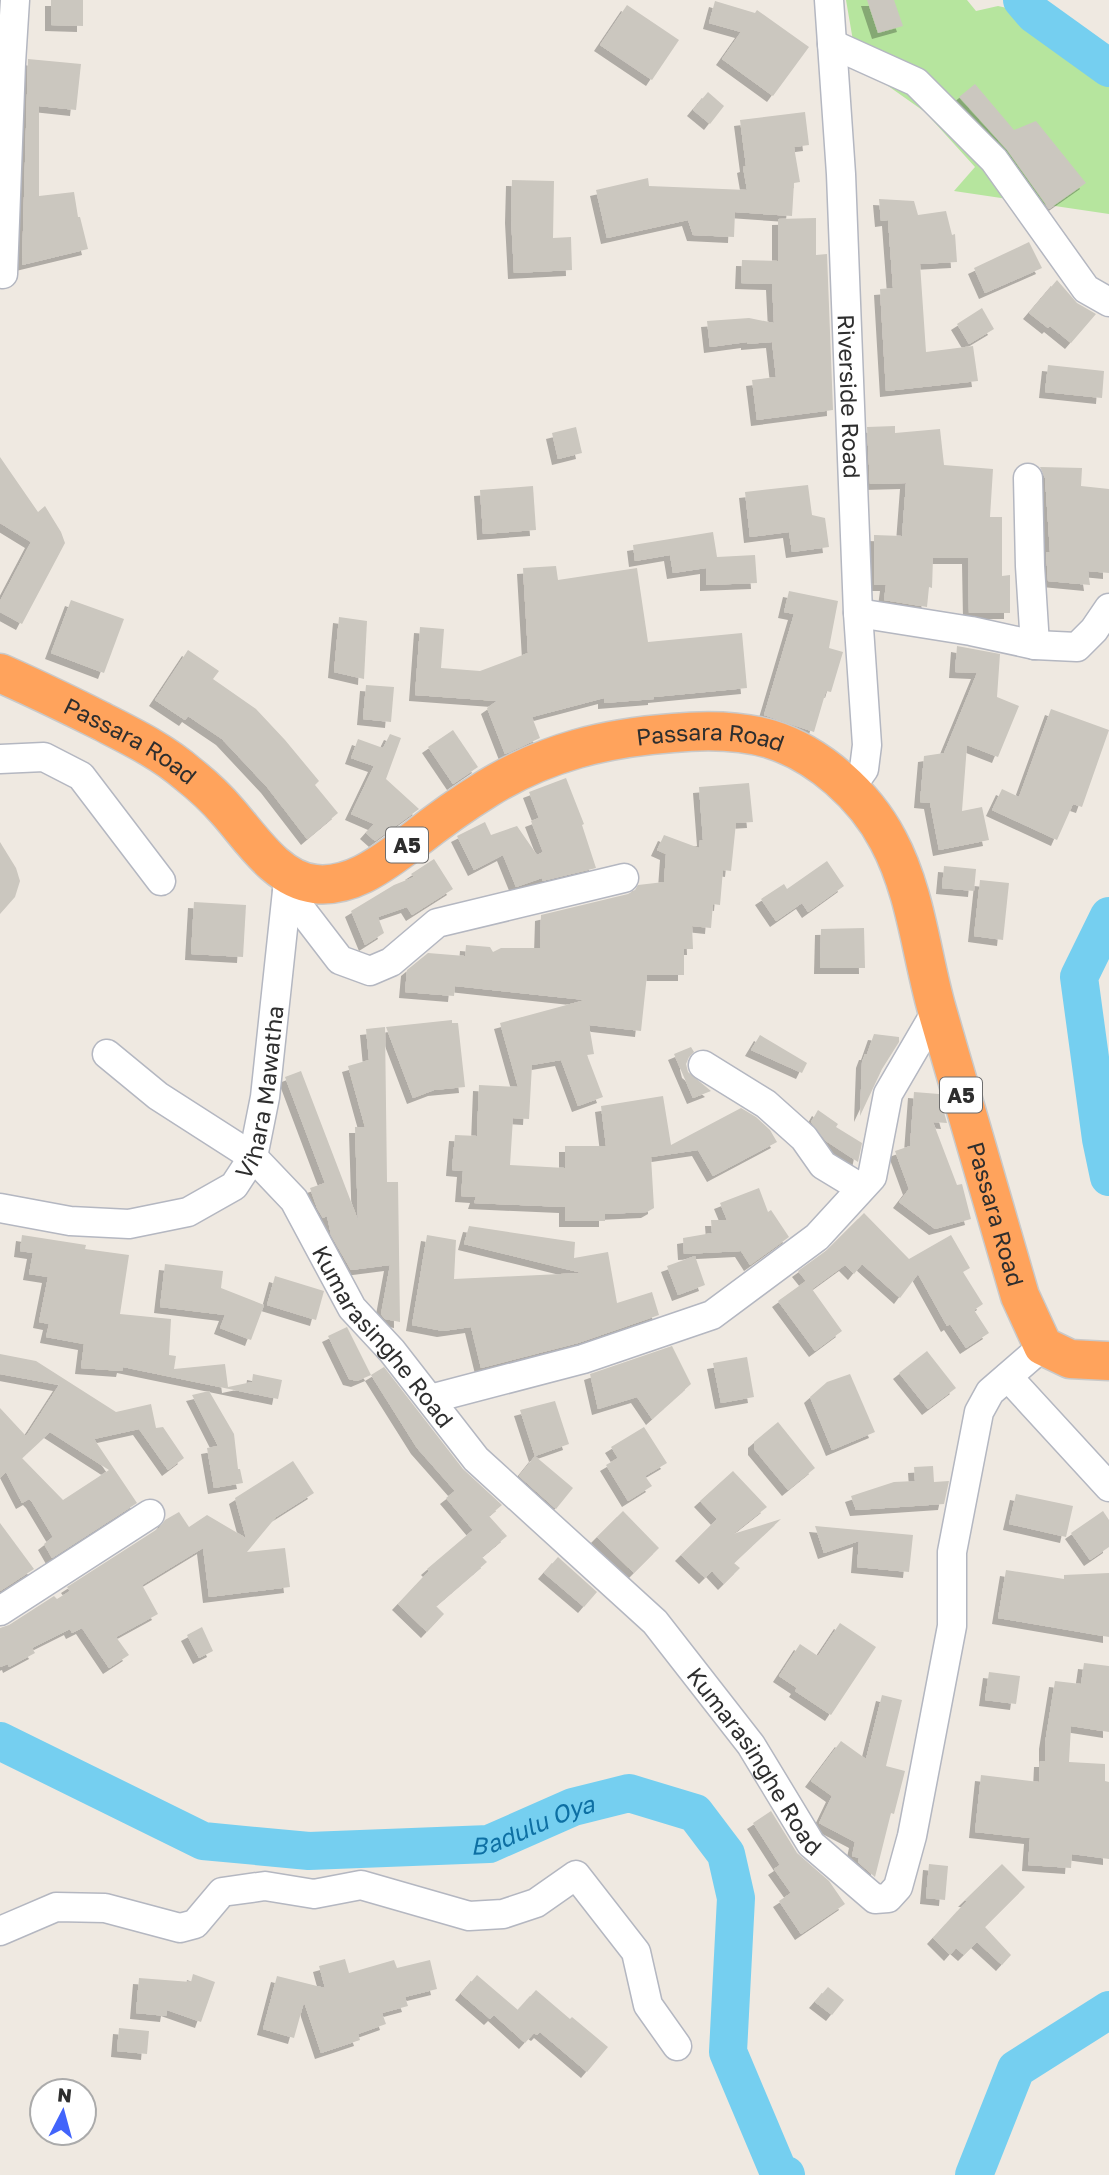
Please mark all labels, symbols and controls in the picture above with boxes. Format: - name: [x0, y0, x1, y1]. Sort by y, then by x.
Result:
- street label: Riverside Road: [832, 314, 867, 479]
- street label: Passara Road: [60, 691, 203, 790]
- street label: Passara Road: [634, 717, 788, 757]
- road number: A5: [386, 828, 428, 862]
- street label: Vihara Mawatha: [229, 1004, 289, 1184]
- road number: A5: [940, 1078, 982, 1112]
- street label: Passara Road: [962, 1138, 1030, 1289]
- street label: Kumarasinghe Road: [307, 1240, 460, 1433]
- street label: Kumarasinghe Road: [681, 1661, 828, 1861]
- water label: Badulu Oya: [470, 1788, 598, 1859]
- north arrow: [28, 2077, 98, 2147]
- text: N: [56, 2082, 73, 2107]

